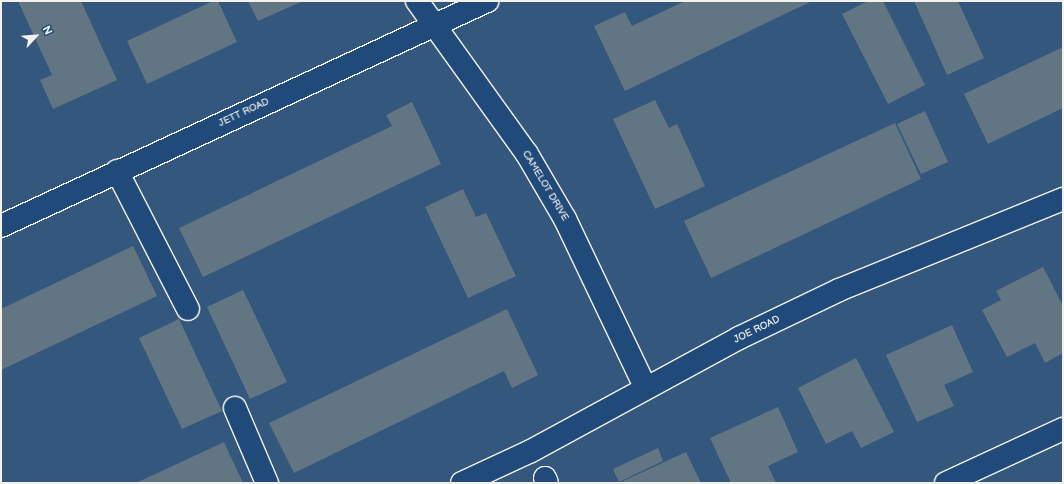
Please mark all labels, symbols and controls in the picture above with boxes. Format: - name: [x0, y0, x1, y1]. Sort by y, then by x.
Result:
- north arrow: [16, 16, 56, 56]
- text: N: [40, 24, 55, 37]
- street label: JETT ROAD: [217, 96, 271, 130]
- street label: CAMELOT DRIVE: [519, 149, 571, 223]
- street label: JOE ROAD: [732, 314, 782, 346]

